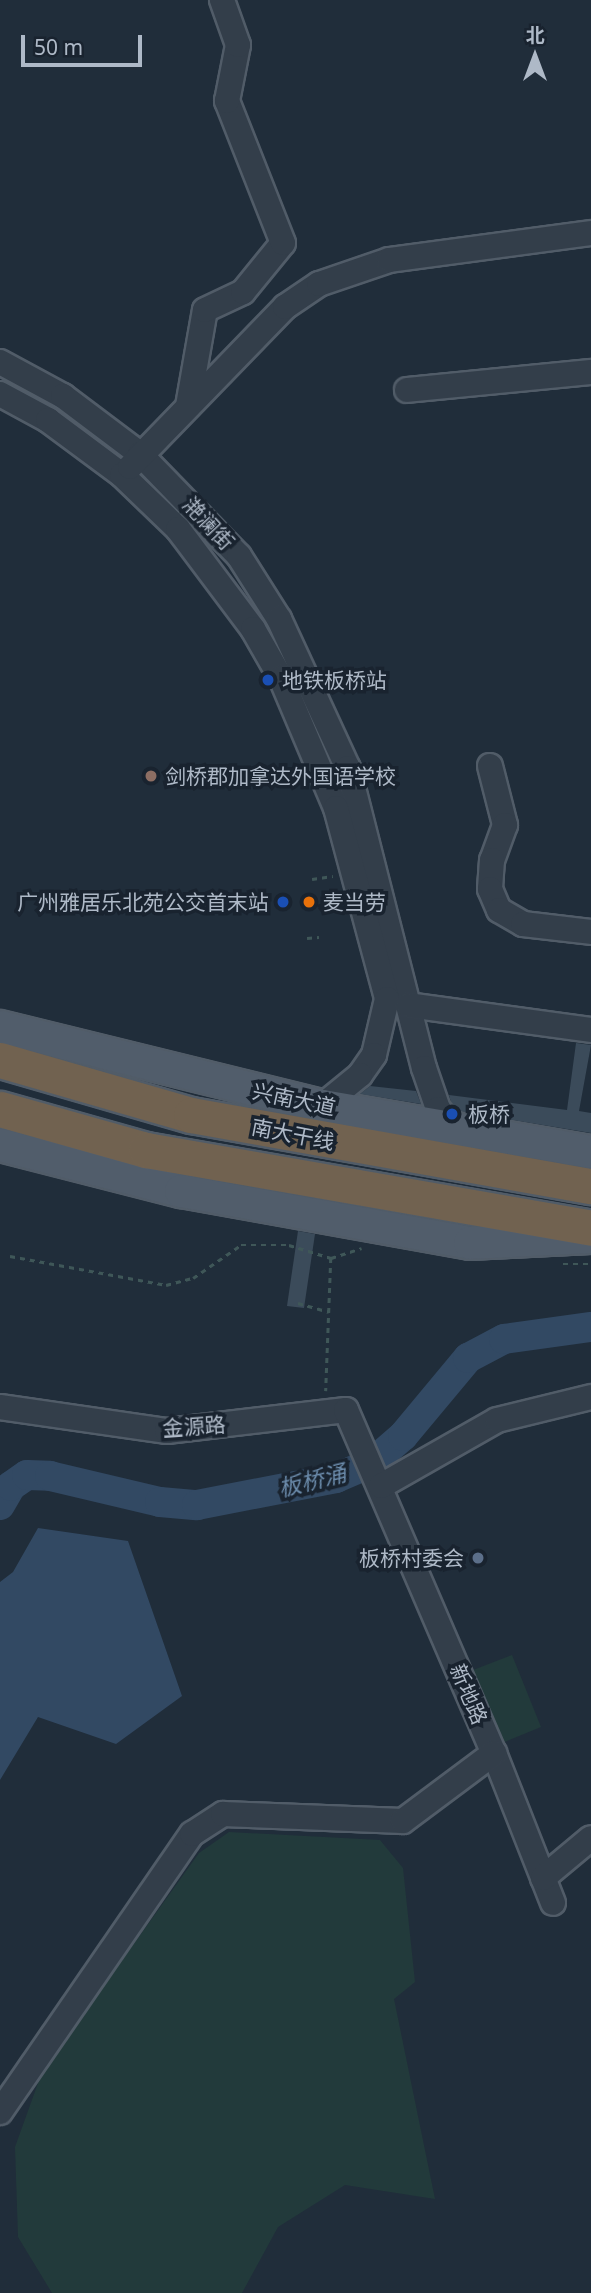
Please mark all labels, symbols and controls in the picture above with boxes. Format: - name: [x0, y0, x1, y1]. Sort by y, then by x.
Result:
- scale bar: [24, 21, 145, 65]
- north arrow: [500, 21, 570, 91]
- text: 北: [525, 22, 545, 48]
- text: 50 m: [34, 33, 83, 61]
- street label: 滟澜街: [178, 491, 240, 555]
- place label: 地铁板桥站: [282, 667, 387, 693]
- marker: 地铁板桥站: [260, 672, 276, 688]
- place label: 剑桥郡加拿达外国语学校: [165, 763, 396, 789]
- marker: 剑桥郡加拿达外国语学校: [143, 768, 159, 784]
- place label: 广州雅居乐北苑公交首末站: [17, 889, 269, 915]
- place label: 麦当劳: [323, 889, 386, 915]
- marker: 广州雅居乐北苑公交首末站: [275, 894, 291, 910]
- marker: 麦当劳: [301, 894, 317, 910]
- street label: 兴南大道: [250, 1078, 338, 1120]
- place label: 板桥: [468, 1101, 510, 1127]
- marker: 板桥: [442, 1104, 462, 1124]
- street label: 南大干线: [249, 1114, 337, 1154]
- street label: 金源路: [162, 1411, 226, 1441]
- water label: 板桥涌: [275, 1458, 349, 1502]
- place label: 板桥村委会: [359, 1545, 464, 1571]
- marker: 板桥村委会: [470, 1550, 486, 1566]
- street label: 新地路: [445, 1660, 493, 1728]

